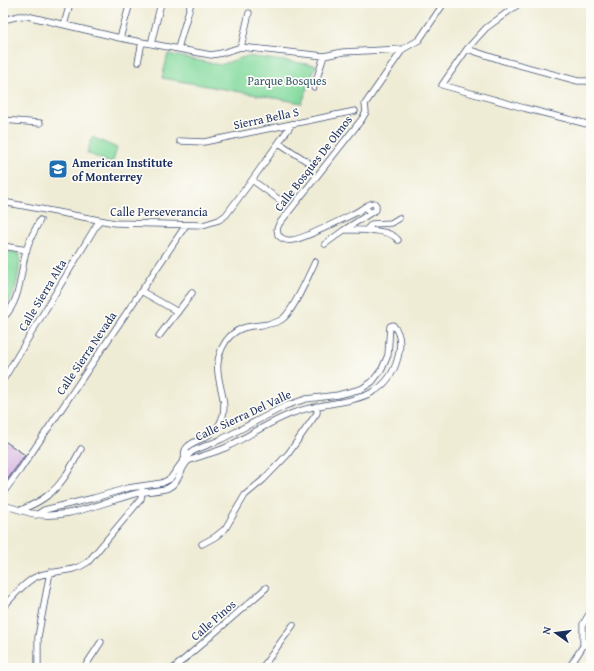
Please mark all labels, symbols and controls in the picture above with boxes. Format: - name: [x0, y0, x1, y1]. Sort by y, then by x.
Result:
- park label: Parque Bosques: [248, 72, 327, 89]
- street label: Sierra Bella S: [232, 103, 300, 133]
- street label: Calle Bosques De Olmos: [270, 111, 356, 215]
- place label: American Institute of Monterrey: [72, 154, 173, 185]
- school or university icon: American Institute of Monterrey: [47, 158, 69, 180]
- street label: Calle Perseverancia: [110, 203, 208, 220]
- street label: Calle Sierra Alta: [14, 256, 70, 334]
- street label: Calle Sierra Nevada: [52, 308, 120, 398]
- street label: Calle Sierra Del Valle: [192, 385, 294, 445]
- street label: Calle Pinos: [187, 596, 239, 644]
- north arrow: [536, 613, 576, 653]
- text: N: [538, 624, 555, 636]

